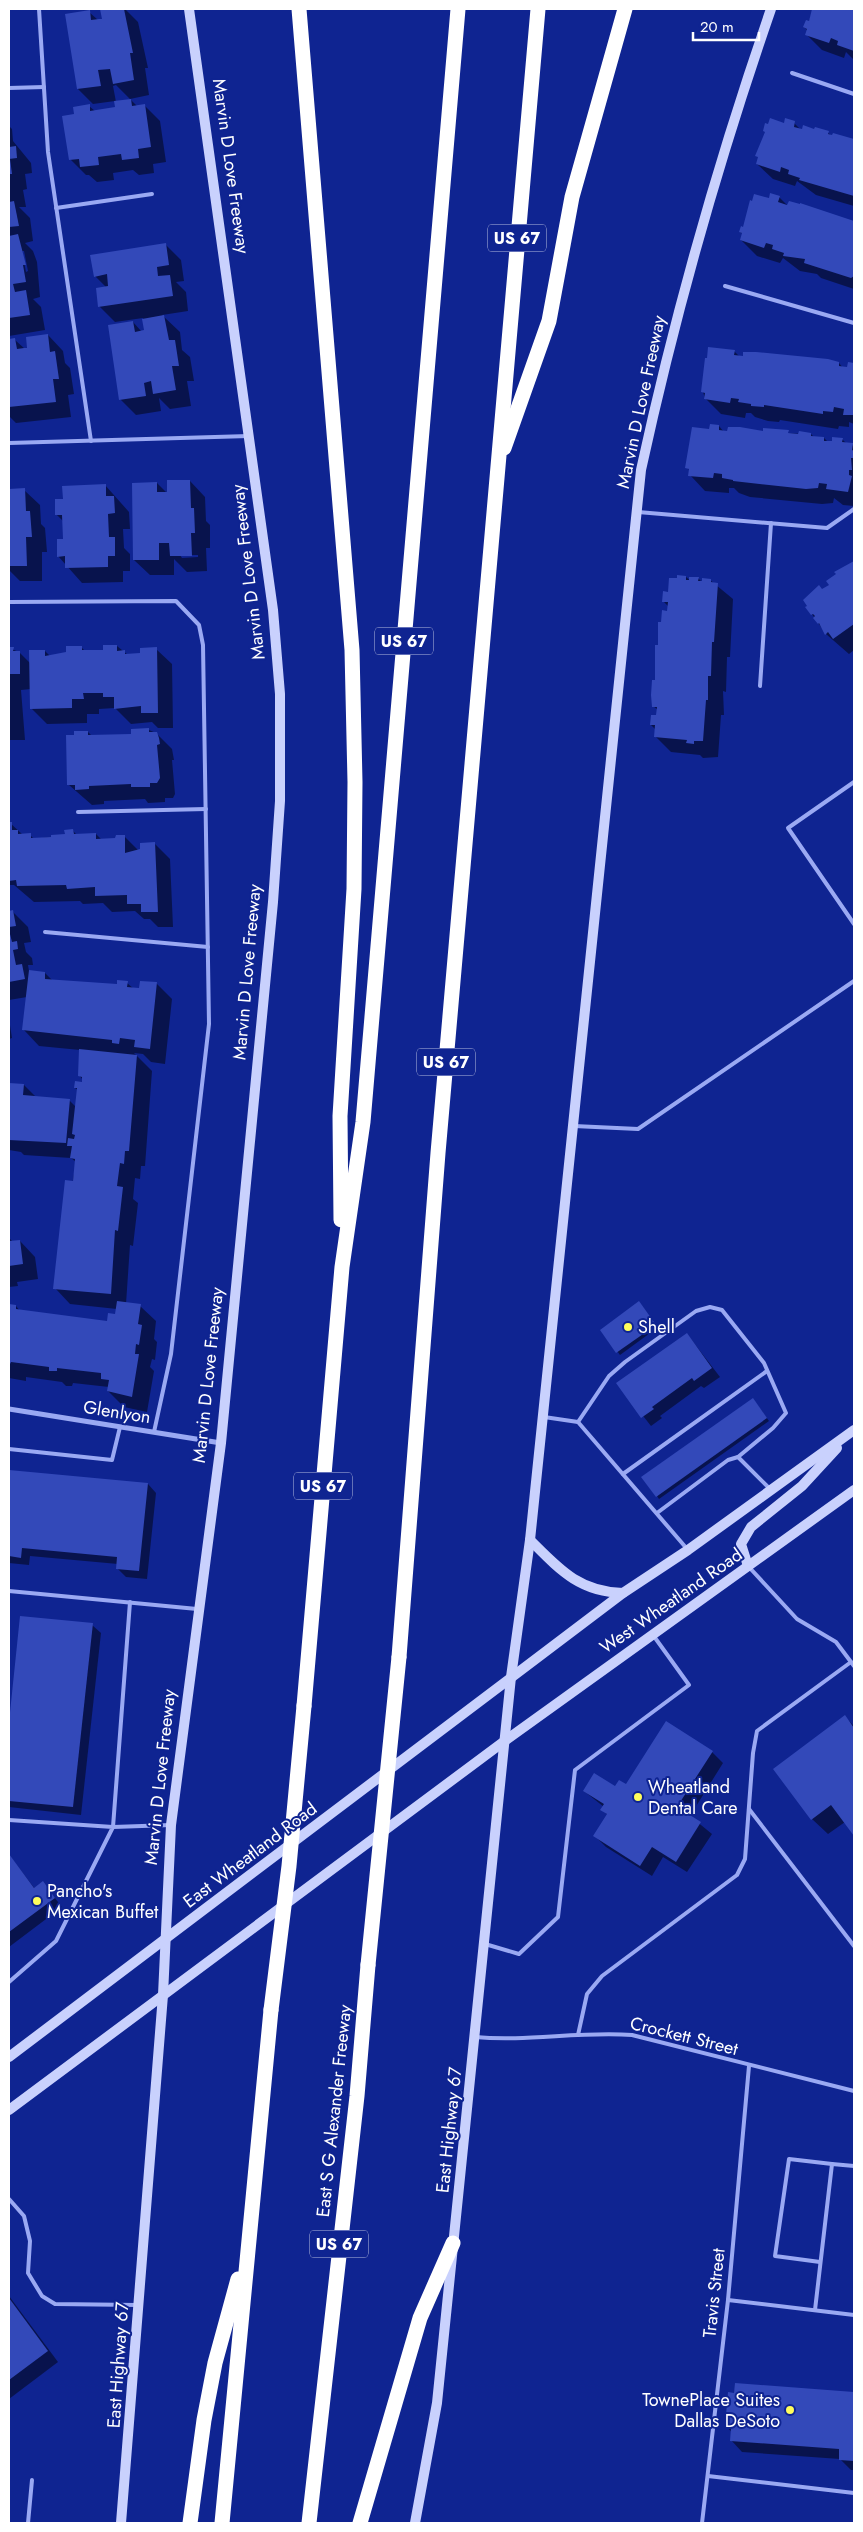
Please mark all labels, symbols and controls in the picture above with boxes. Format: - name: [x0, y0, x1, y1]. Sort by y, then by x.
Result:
- scale bar: [693, 10, 759, 42]
- text: 20 m: [700, 16, 734, 38]
- street label: Marvin D Love Freeway: [206, 77, 256, 255]
- road number: US 67: [488, 224, 546, 252]
- street label: Marvin D Love Freeway: [610, 313, 672, 491]
- street label: Marvin D Love Freeway: [224, 483, 272, 661]
- road number: US 67: [375, 627, 433, 654]
- street label: Marvin D Love Freeway: [226, 883, 268, 1061]
- road number: US 67: [417, 1048, 475, 1076]
- street label: Marvin D Love Freeway: [186, 1286, 230, 1464]
- place label: Shell: [638, 1314, 675, 1340]
- marker: Shell: [622, 1321, 634, 1333]
- street label: Glenlyon: [81, 1394, 153, 1430]
- road number: US 67: [294, 1472, 352, 1500]
- street label: West Wheatland Road: [594, 1542, 748, 1660]
- street label: Marvin D Love Freeway: [138, 1688, 182, 1866]
- place label: Wheatland Dental Care: [648, 1774, 738, 1821]
- marker: Wheatland Dental Care: [632, 1791, 644, 1803]
- street label: East Wheatland Road: [178, 1796, 322, 1914]
- place label: Pancho's Mexican Buffet: [47, 1878, 159, 1925]
- marker: Pancho's Mexican Buffet: [31, 1895, 43, 1907]
- street label: East S G Alexander Freeway: [310, 2003, 358, 2219]
- street label: Crockett Street: [627, 2010, 741, 2062]
- street label: East Highway 67: [429, 2065, 469, 2194]
- road number: US 67: [310, 2230, 368, 2258]
- street label: Travis Street: [696, 2246, 732, 2339]
- street label: East Highway 67: [101, 2300, 135, 2429]
- place label: TownePlace Suites Dallas DeSoto: [642, 2387, 780, 2434]
- marker: TownePlace Suites Dallas DeSoto: [784, 2404, 796, 2416]

